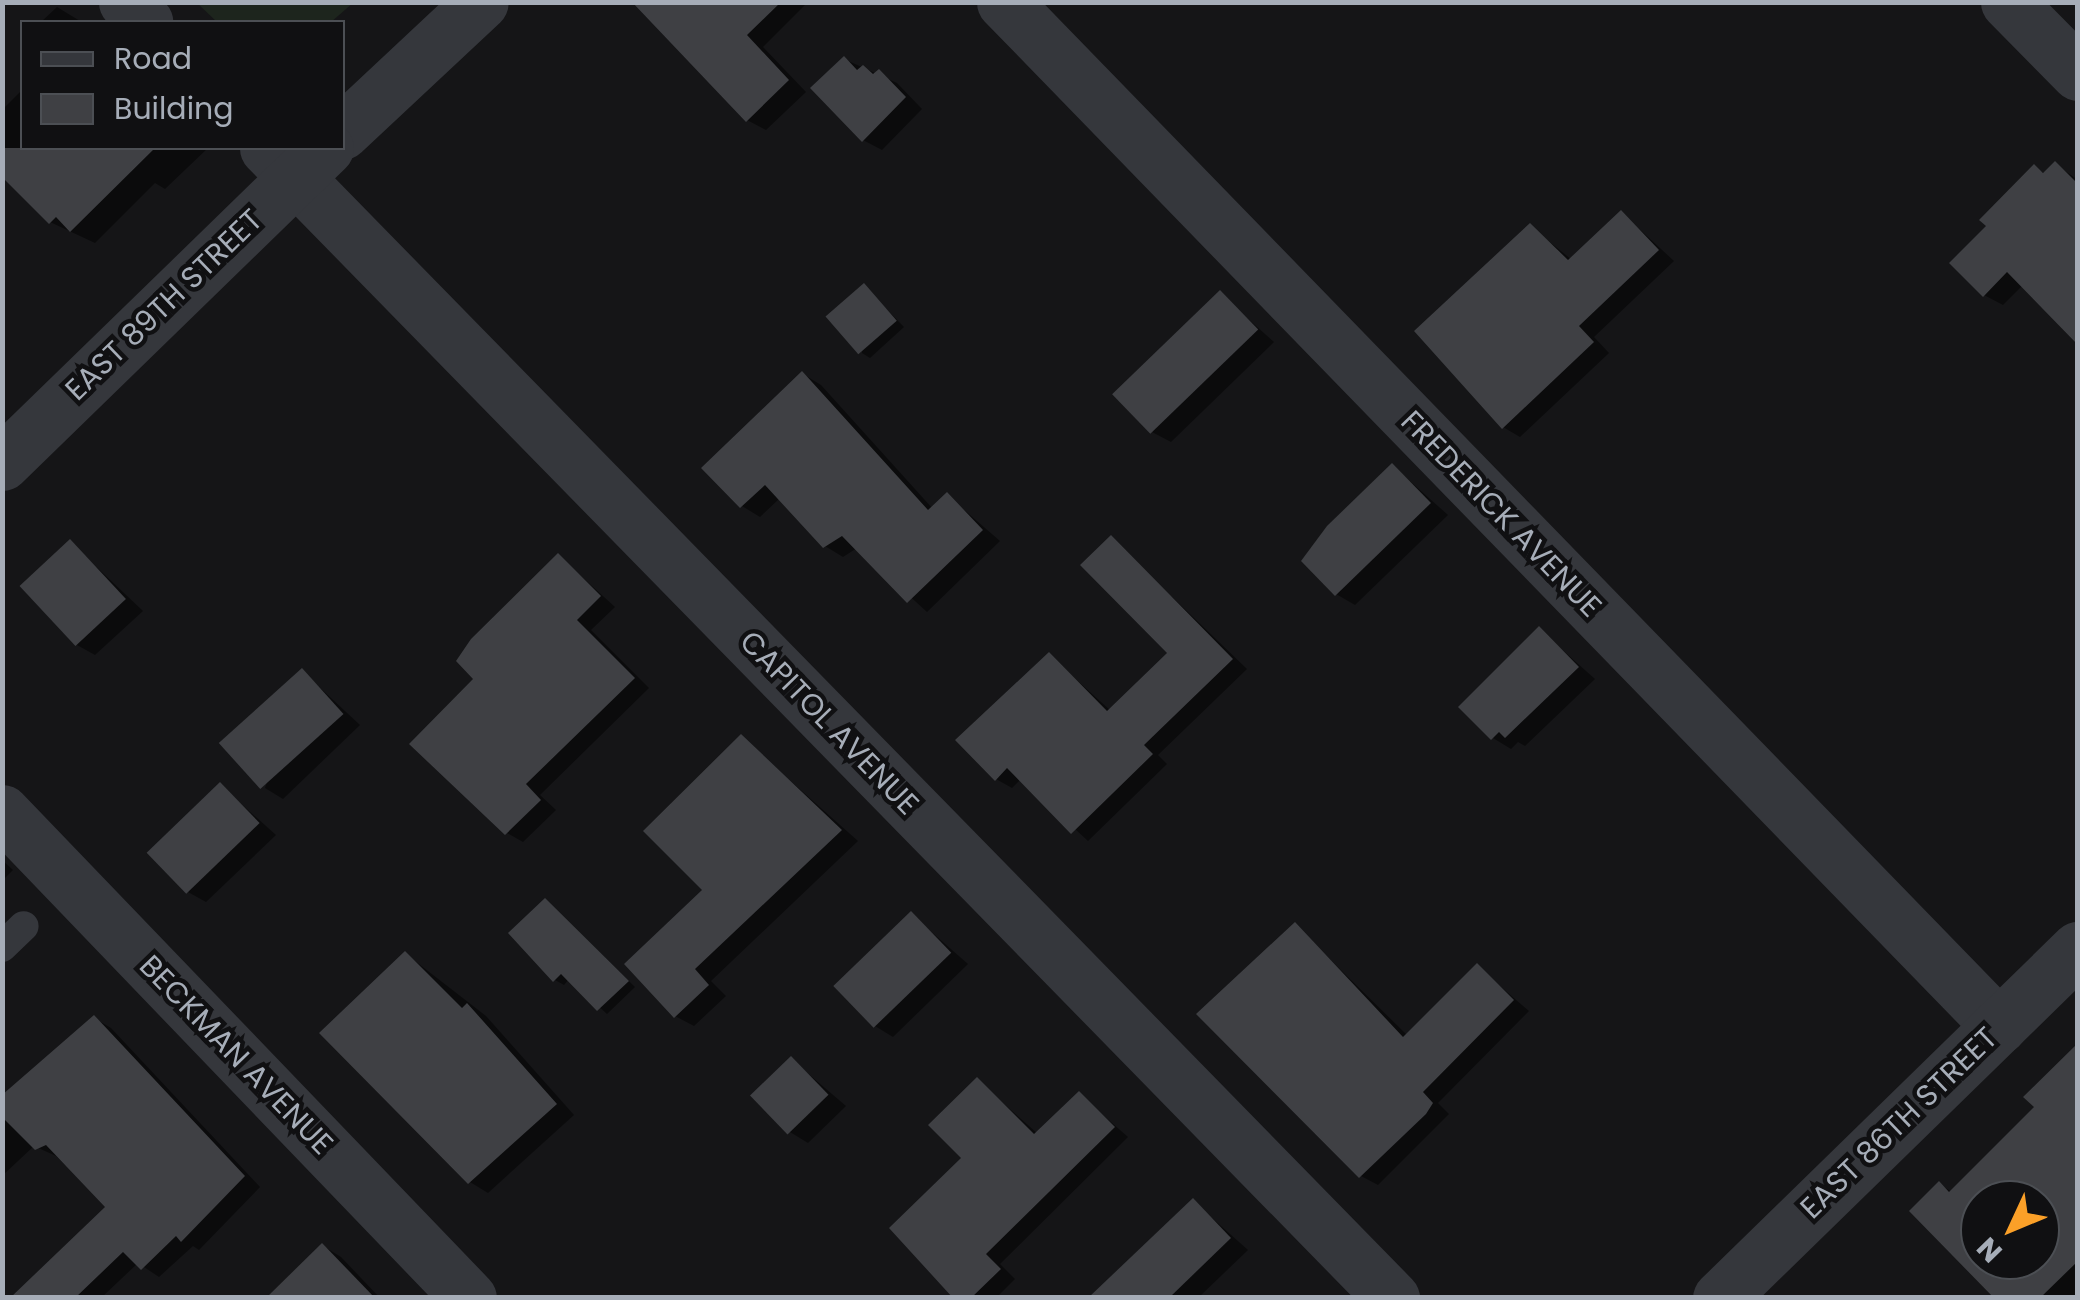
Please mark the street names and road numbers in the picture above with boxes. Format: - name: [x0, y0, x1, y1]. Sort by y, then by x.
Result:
- street label: EAST 89TH STREET: [58, 202, 270, 408]
- street label: FREDERICK AVENUE: [1393, 403, 1609, 625]
- street label: CAPITOL AVENUE: [732, 624, 926, 822]
- street label: BECKMAN AVENUE: [132, 948, 340, 1162]
- street label: EAST 86TH STREET: [1793, 1020, 2005, 1226]

